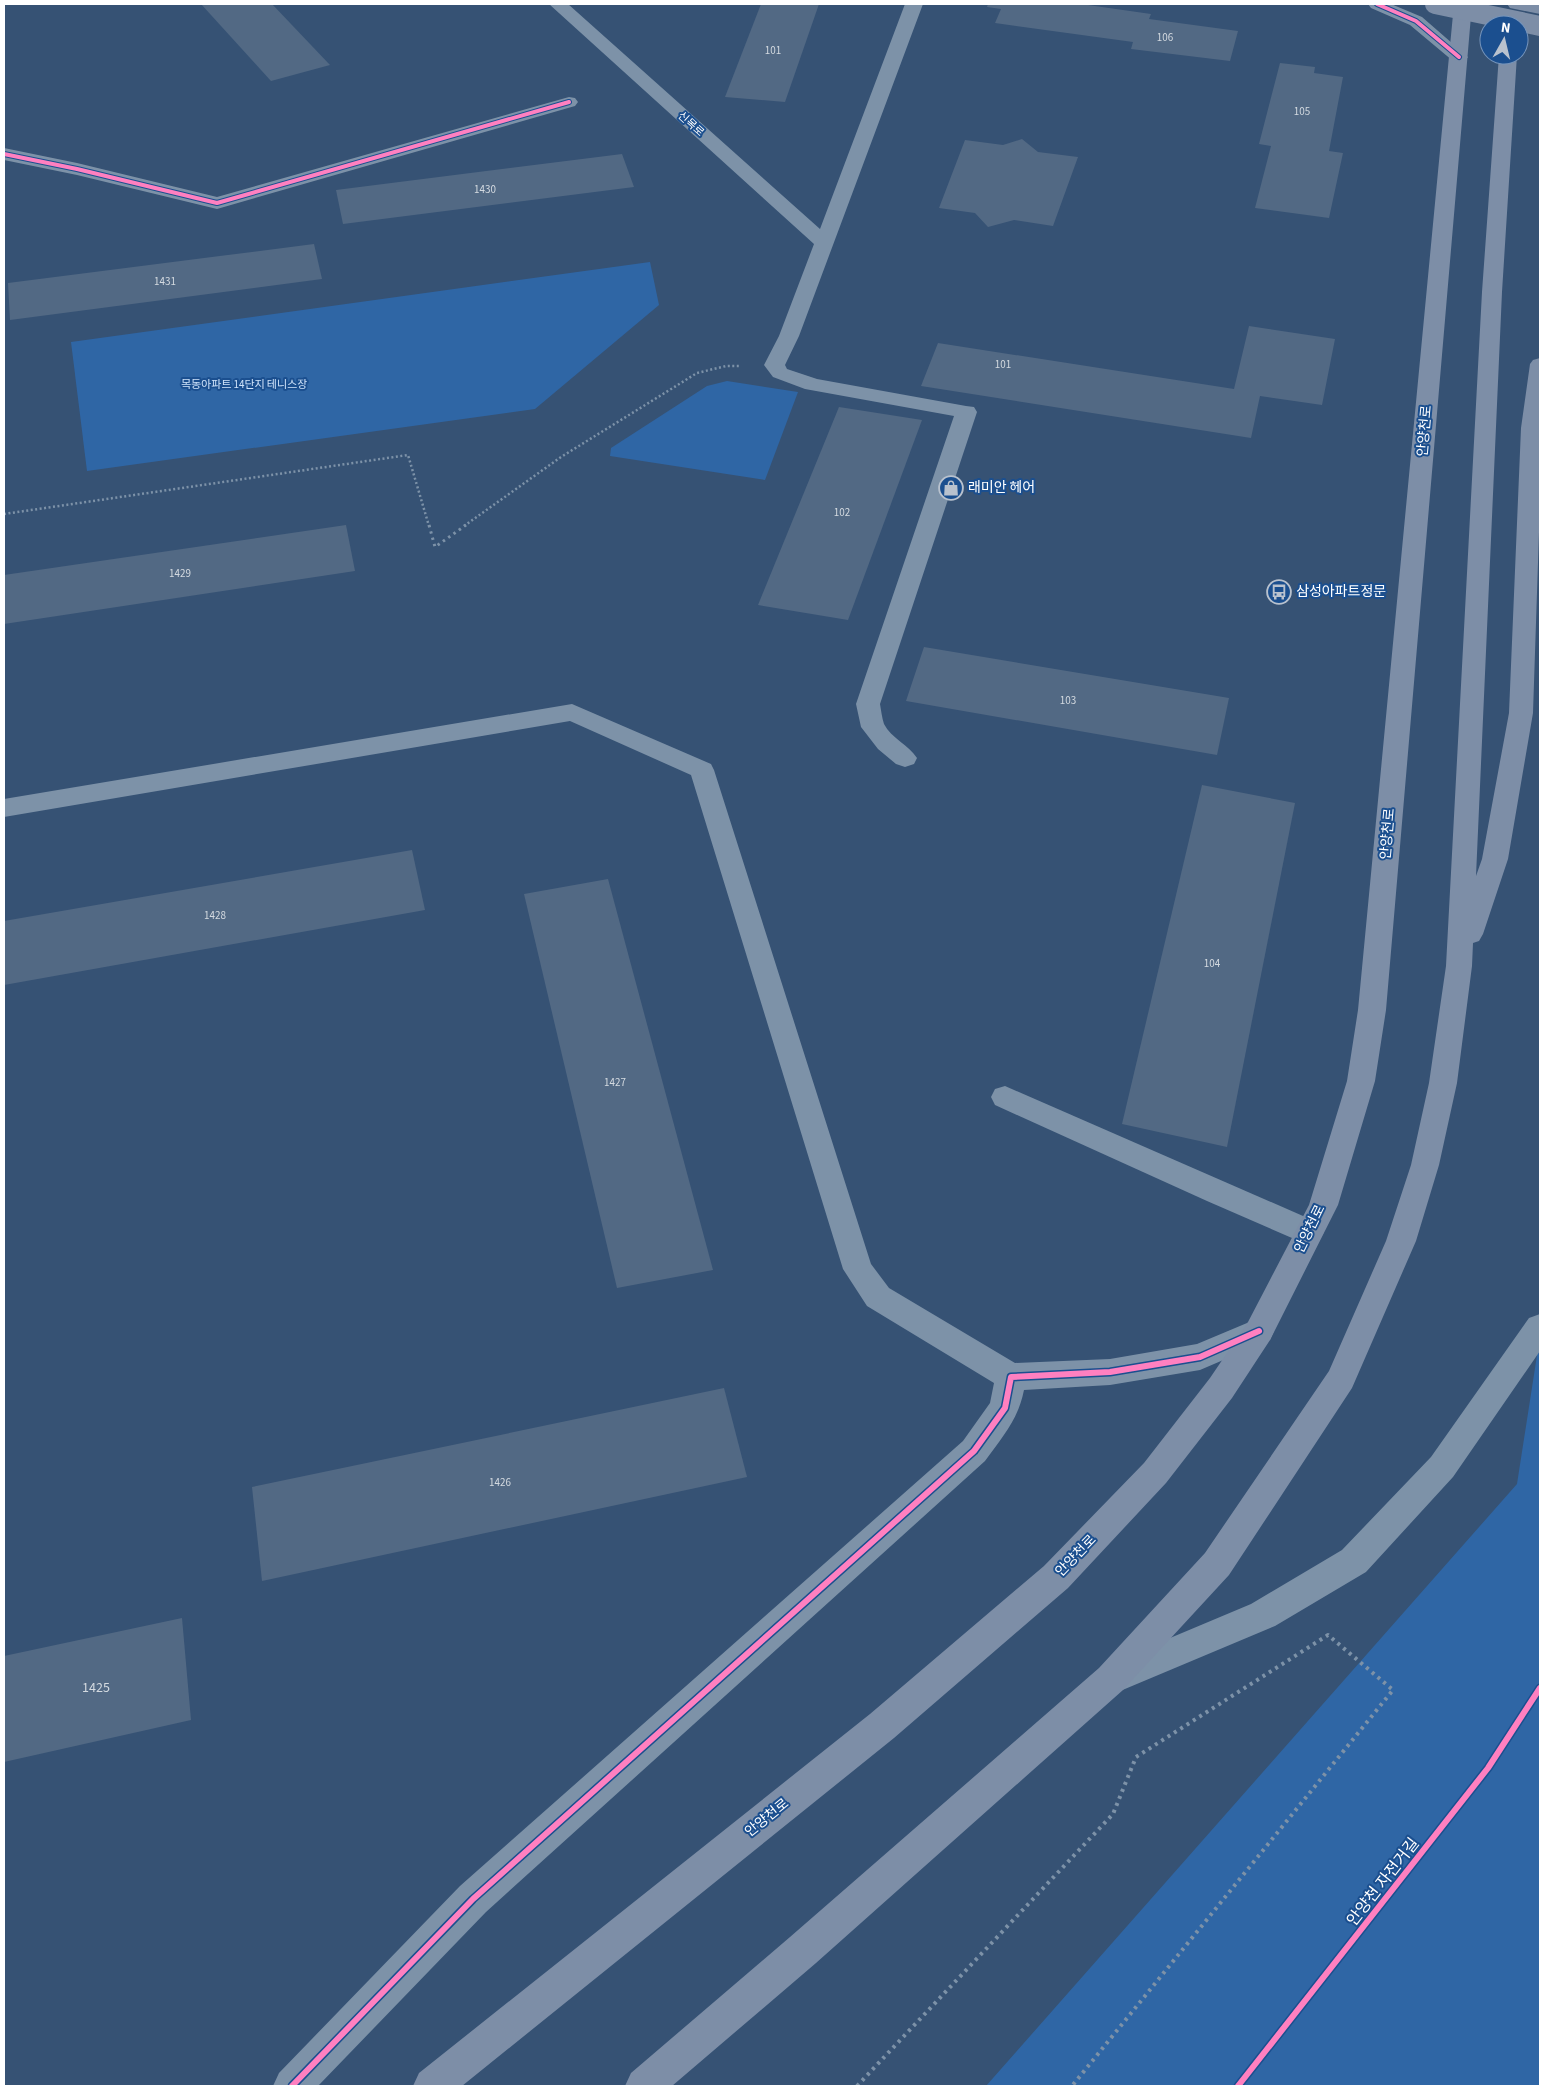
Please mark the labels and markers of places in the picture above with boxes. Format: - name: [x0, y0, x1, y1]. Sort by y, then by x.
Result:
- shop icon: 래미안 헤어: [938, 475, 964, 501]
- place label: 래미안 헤어: [968, 478, 1035, 498]
- bus stop icon: 삼성아파트정문: [1266, 579, 1292, 605]
- place label: 삼성아파트정문: [1296, 582, 1386, 602]

